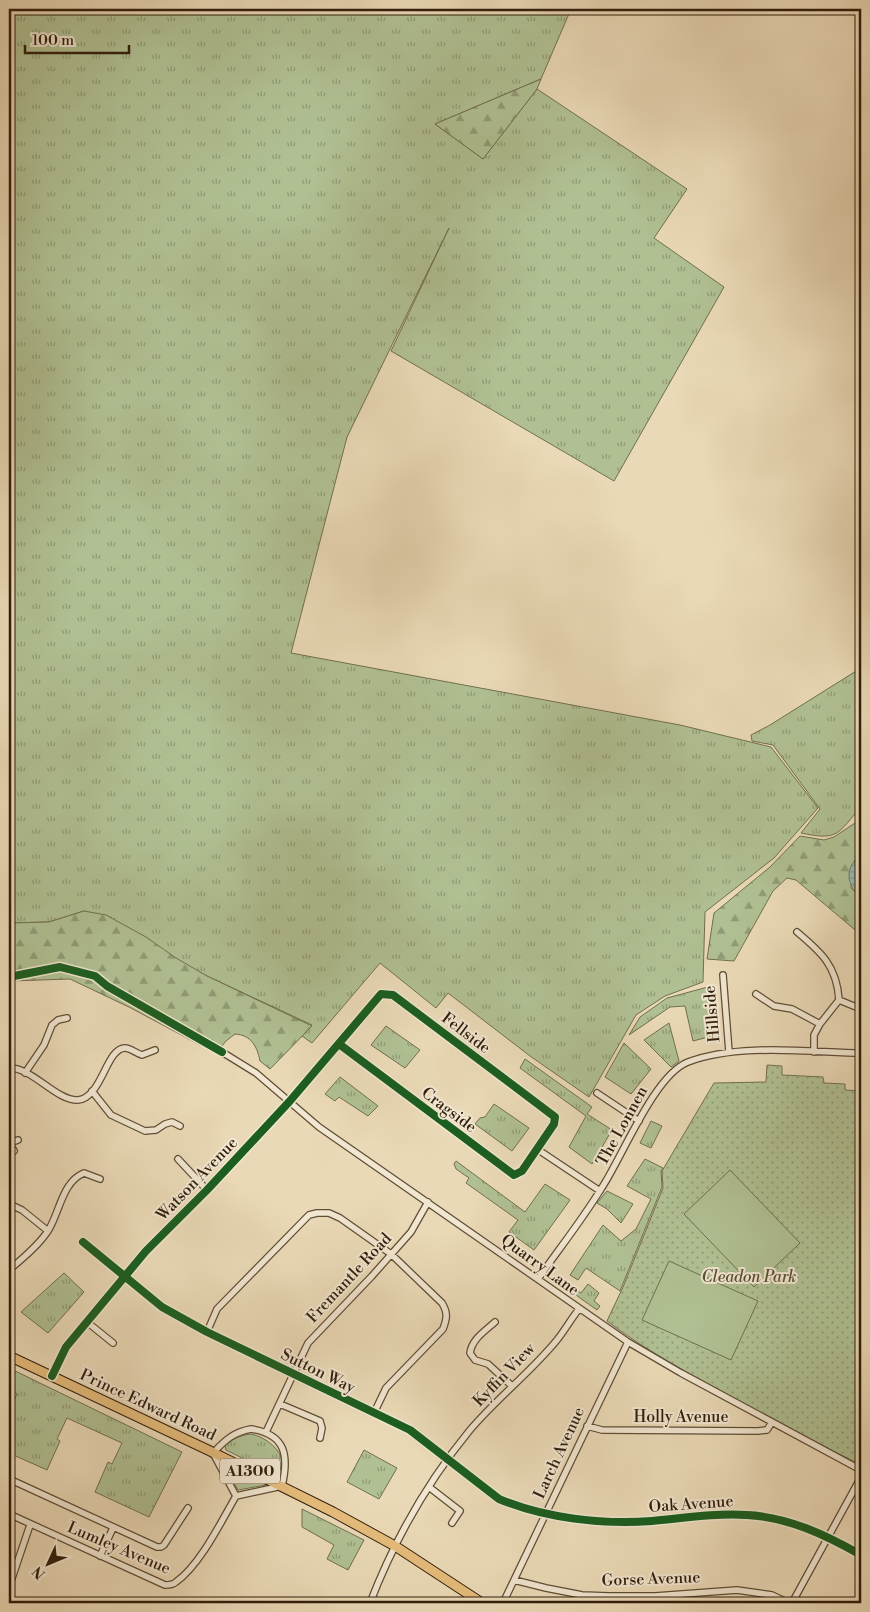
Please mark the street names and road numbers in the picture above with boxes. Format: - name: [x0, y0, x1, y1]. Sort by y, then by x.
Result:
- street label: Hillside: [700, 985, 724, 1043]
- street label: Fellside: [437, 1008, 495, 1058]
- street label: The Lonnen: [592, 1082, 652, 1169]
- street label: Cragside: [418, 1083, 480, 1137]
- street label: Watson Avenue: [151, 1133, 242, 1226]
- street label: Fremantle Road: [302, 1229, 396, 1327]
- street label: Quarry Lane: [497, 1230, 583, 1300]
- street label: Kyffin View: [469, 1338, 540, 1411]
- street label: Sutton Way: [277, 1344, 359, 1398]
- street label: Prince Edward Road: [77, 1365, 219, 1445]
- street label: Larch Avenue: [529, 1404, 589, 1502]
- street label: Holly Avenue: [633, 1407, 729, 1427]
- road number: A1300: [220, 1458, 280, 1484]
- street label: Oak Avenue: [648, 1491, 734, 1517]
- street label: Lumley Avenue: [64, 1517, 174, 1579]
- street label: Gorse Avenue: [601, 1567, 701, 1591]

